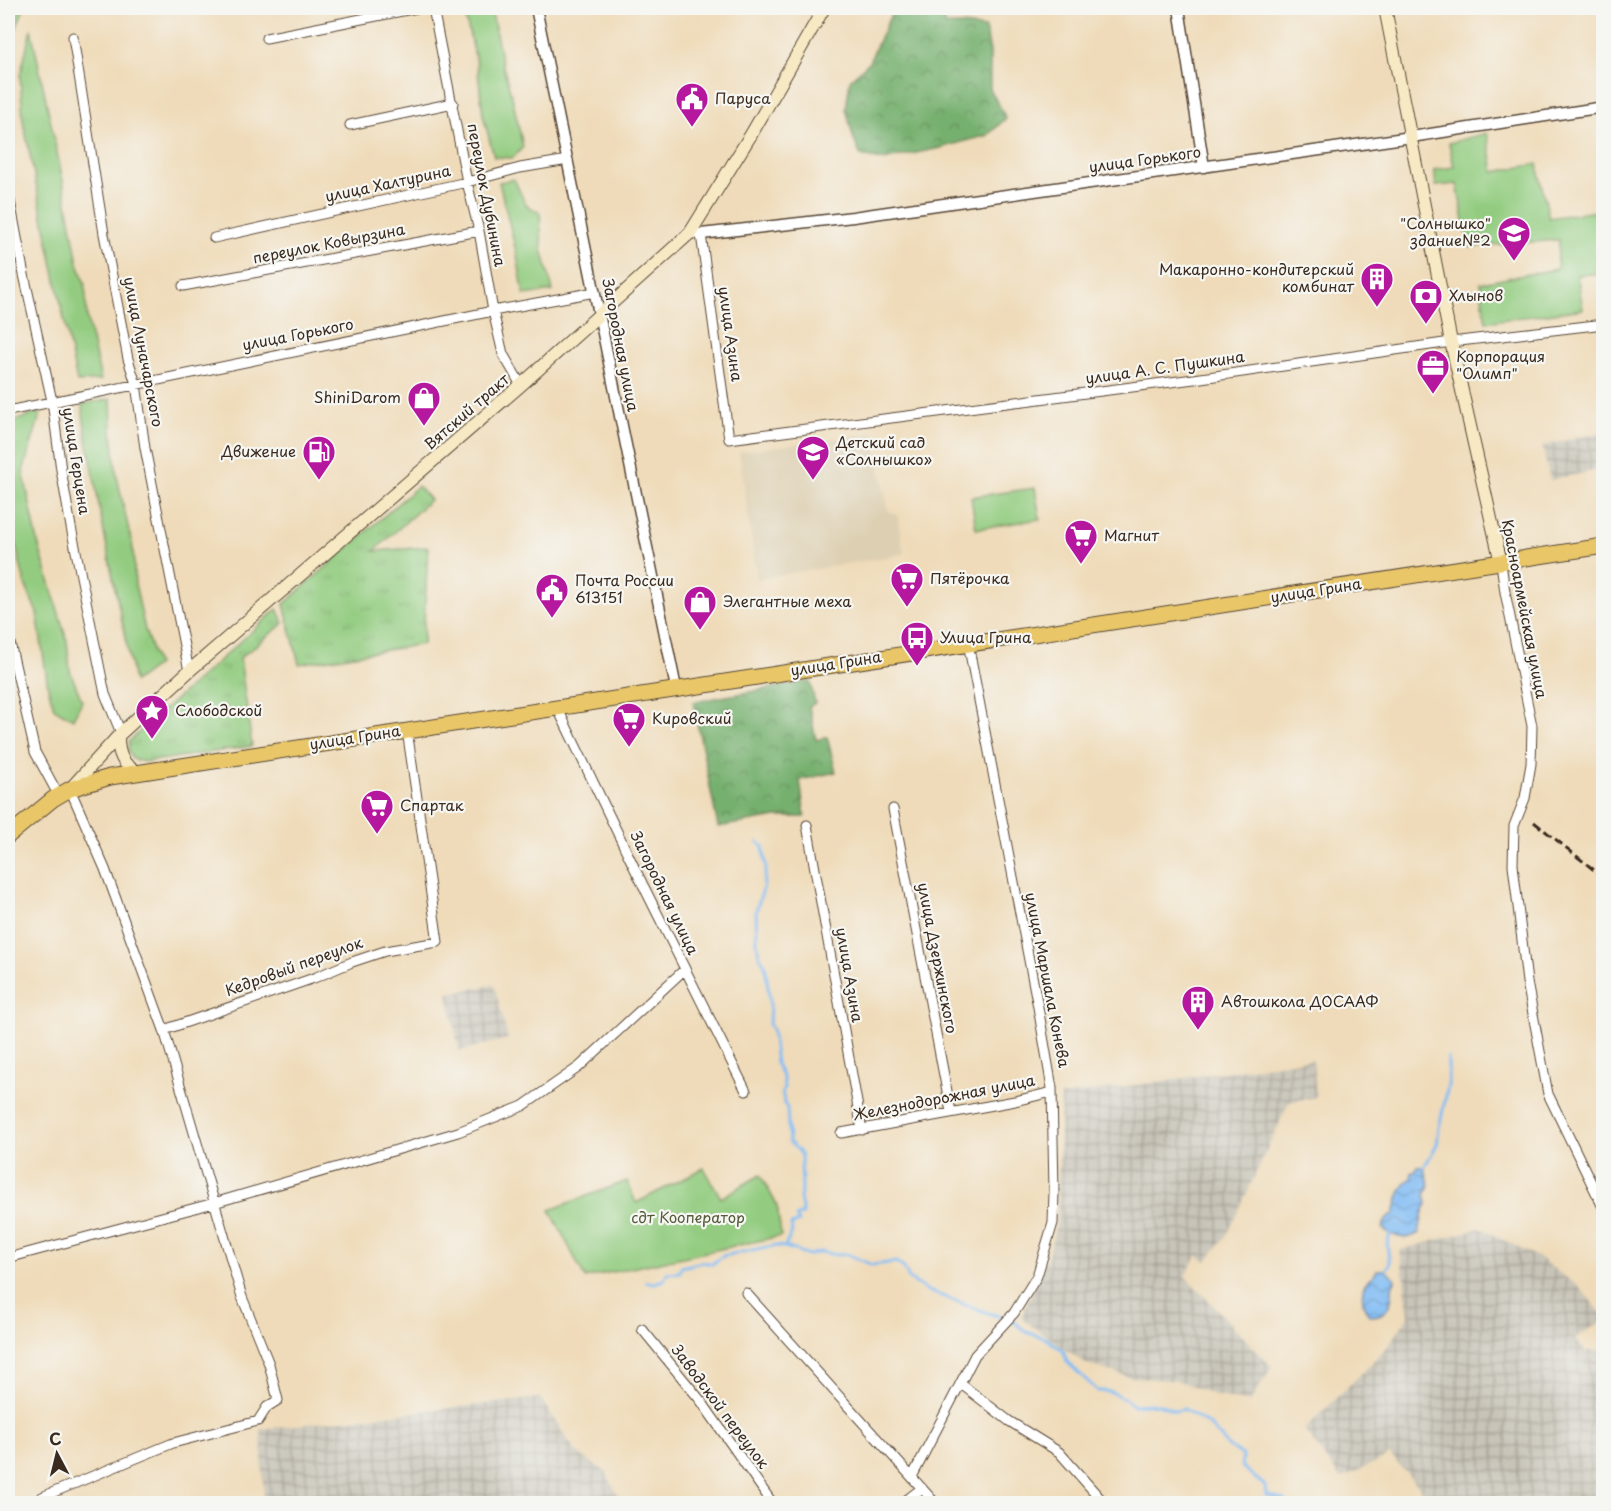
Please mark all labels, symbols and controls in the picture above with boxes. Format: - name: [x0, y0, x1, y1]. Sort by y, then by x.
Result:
- public building icon: Паруса: [674, 81, 710, 128]
- place label: Паруса: [715, 86, 771, 109]
- street label: переулок Дубинина: [462, 121, 513, 269]
- street label: улица Горького: [1087, 139, 1202, 178]
- street label: улица Халтурина: [323, 158, 453, 207]
- place label: "Солнышко" здание№2: [1400, 211, 1491, 251]
- school or university icon: "Солнышко" здание№2: [1496, 215, 1532, 262]
- street label: переулок Ковырзина: [251, 216, 407, 269]
- place label: Макаронно-кондитерский комбинат: [1159, 257, 1355, 297]
- building icon: Макаронно-кондитерский комбинат: [1359, 261, 1395, 308]
- street label: улица Луначарского: [119, 275, 170, 429]
- street label: Загородная улица: [597, 276, 646, 414]
- bank icon: Хлынов: [1408, 278, 1444, 325]
- place label: Хлынов: [1449, 283, 1503, 306]
- street label: улица Азина: [713, 285, 750, 383]
- street label: улица Горького: [240, 311, 355, 356]
- street label: улица А. С. Пушкина: [1084, 344, 1246, 389]
- place label: Корпорация "Олимп": [1456, 344, 1545, 384]
- office icon: Корпорация "Олимп": [1415, 348, 1451, 395]
- street label: Вятский тракт: [418, 367, 514, 454]
- shop icon: ShiniDarom: [406, 380, 442, 427]
- place label: ShiniDarom: [314, 385, 401, 408]
- street label: улица Герцена: [58, 405, 97, 517]
- place label: Детский сад «Солнышко»: [835, 430, 932, 470]
- fuel station icon: Движение: [301, 434, 337, 481]
- school or university icon: Детский сад «Солнышко»: [795, 434, 831, 481]
- place label: Движение: [221, 439, 296, 462]
- street label: Красноармейская улица: [1497, 517, 1554, 701]
- supermarket icon: Магнит: [1063, 518, 1099, 565]
- place label: Магнит: [1104, 523, 1159, 546]
- supermarket icon: Пятёрочка: [889, 561, 925, 608]
- place label: Пятёрочка: [930, 566, 1010, 589]
- place label: Почта России 613151: [575, 568, 674, 608]
- street label: улица Грина: [1269, 571, 1363, 608]
- public building icon: Почта России 613151: [534, 572, 570, 619]
- shop icon: Элегантные меха: [682, 584, 718, 631]
- place label: Элегантные меха: [723, 589, 852, 612]
- bus stop icon: Улица Грина: [899, 620, 935, 667]
- place label: Улица Грина: [940, 625, 1032, 648]
- street label: улица Грина: [789, 644, 883, 681]
- place icon: Слободской: [134, 693, 170, 740]
- place label: Слободской: [175, 698, 262, 721]
- supermarket icon: Кировский: [611, 701, 647, 748]
- place label: Кировский: [652, 706, 732, 729]
- street label: улица Грина: [308, 718, 402, 755]
- supermarket icon: Спартак: [359, 788, 395, 835]
- place label: Спартак: [400, 793, 464, 816]
- street label: Загородная улица: [625, 827, 706, 959]
- street label: улица Дзержинского: [913, 880, 964, 1035]
- street label: улица Маршала Конева: [1020, 890, 1077, 1070]
- street label: улица Азина: [831, 925, 870, 1025]
- street label: Кедровый переулок: [221, 930, 366, 1001]
- building icon: Автошкола ДОСААФ: [1180, 984, 1216, 1031]
- place label: Автошкола ДОСААФ: [1221, 989, 1378, 1012]
- street label: Железнодорожная улица: [851, 1067, 1037, 1125]
- park label: сдт Кооператор: [631, 1205, 745, 1228]
- street label: Заводской переулок: [667, 1339, 776, 1473]
- north arrow: [27, 1424, 87, 1484]
- text: С: [48, 1425, 62, 1451]

